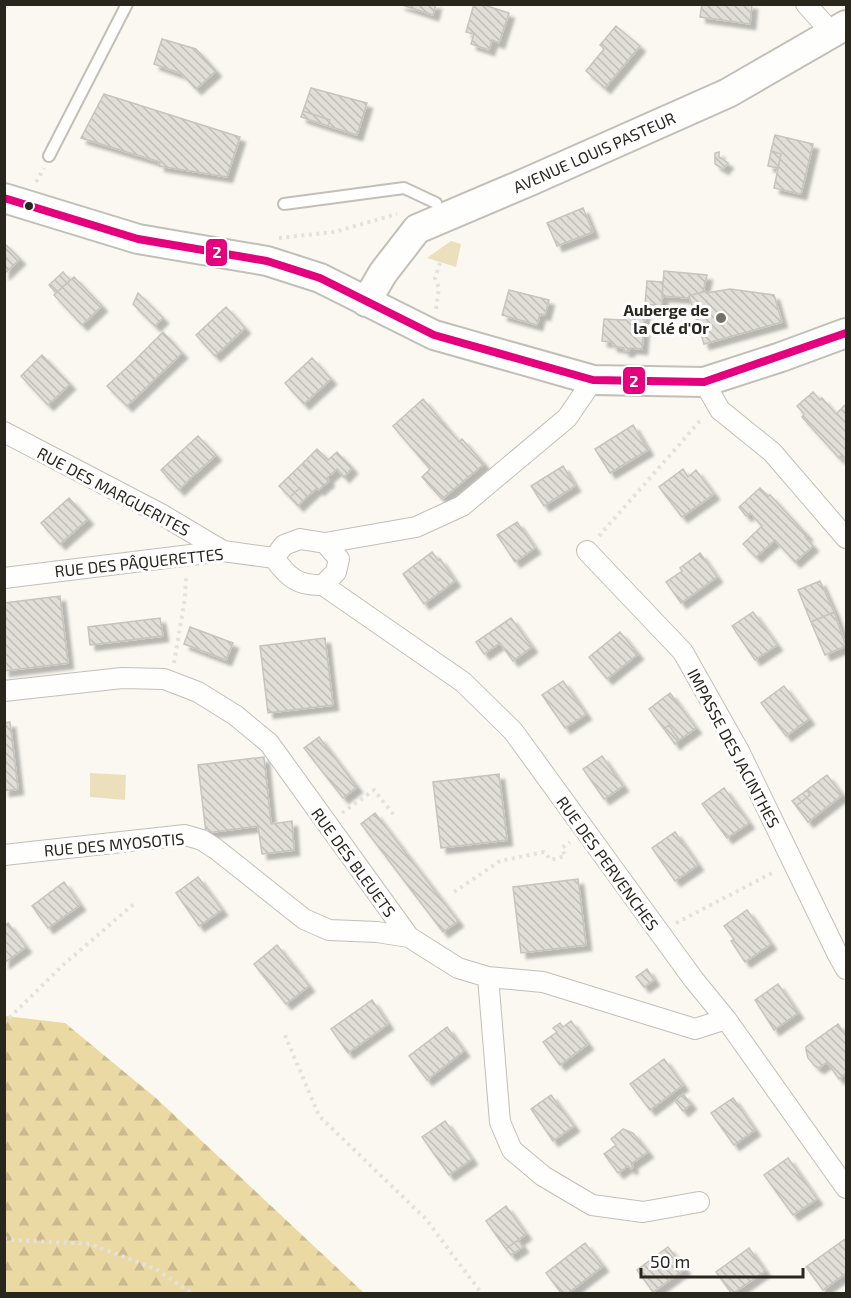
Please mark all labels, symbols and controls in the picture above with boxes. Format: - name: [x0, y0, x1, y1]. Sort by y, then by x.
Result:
- street label: AVENUE LOUIS PASTEUR: [510, 108, 678, 196]
- unlabelled marker: [23, 200, 35, 212]
- line badge: 2: [205, 238, 228, 267]
- text: 2: [212, 242, 222, 261]
- place label: Auberge de la Clé d'Or: [623, 300, 709, 337]
- marker: Auberge de la Clé d'Or: [714, 311, 728, 325]
- line badge: 2: [622, 366, 646, 395]
- text: 2: [629, 371, 639, 390]
- street label: RUE DES MARGUERITES: [34, 443, 194, 539]
- street label: RUE DES PÂQUERETTES: [54, 544, 224, 581]
- street label: IMPASSE DES JACINTHES: [684, 665, 784, 831]
- street label: RUE DES PERVENCHES: [553, 792, 663, 934]
- street label: RUE DES BLEUETS: [308, 804, 400, 920]
- street label: RUE DES MYOSOTIS: [43, 828, 185, 860]
- scale bar: [641, 1241, 803, 1279]
- text: 50 m: [650, 1250, 690, 1272]

